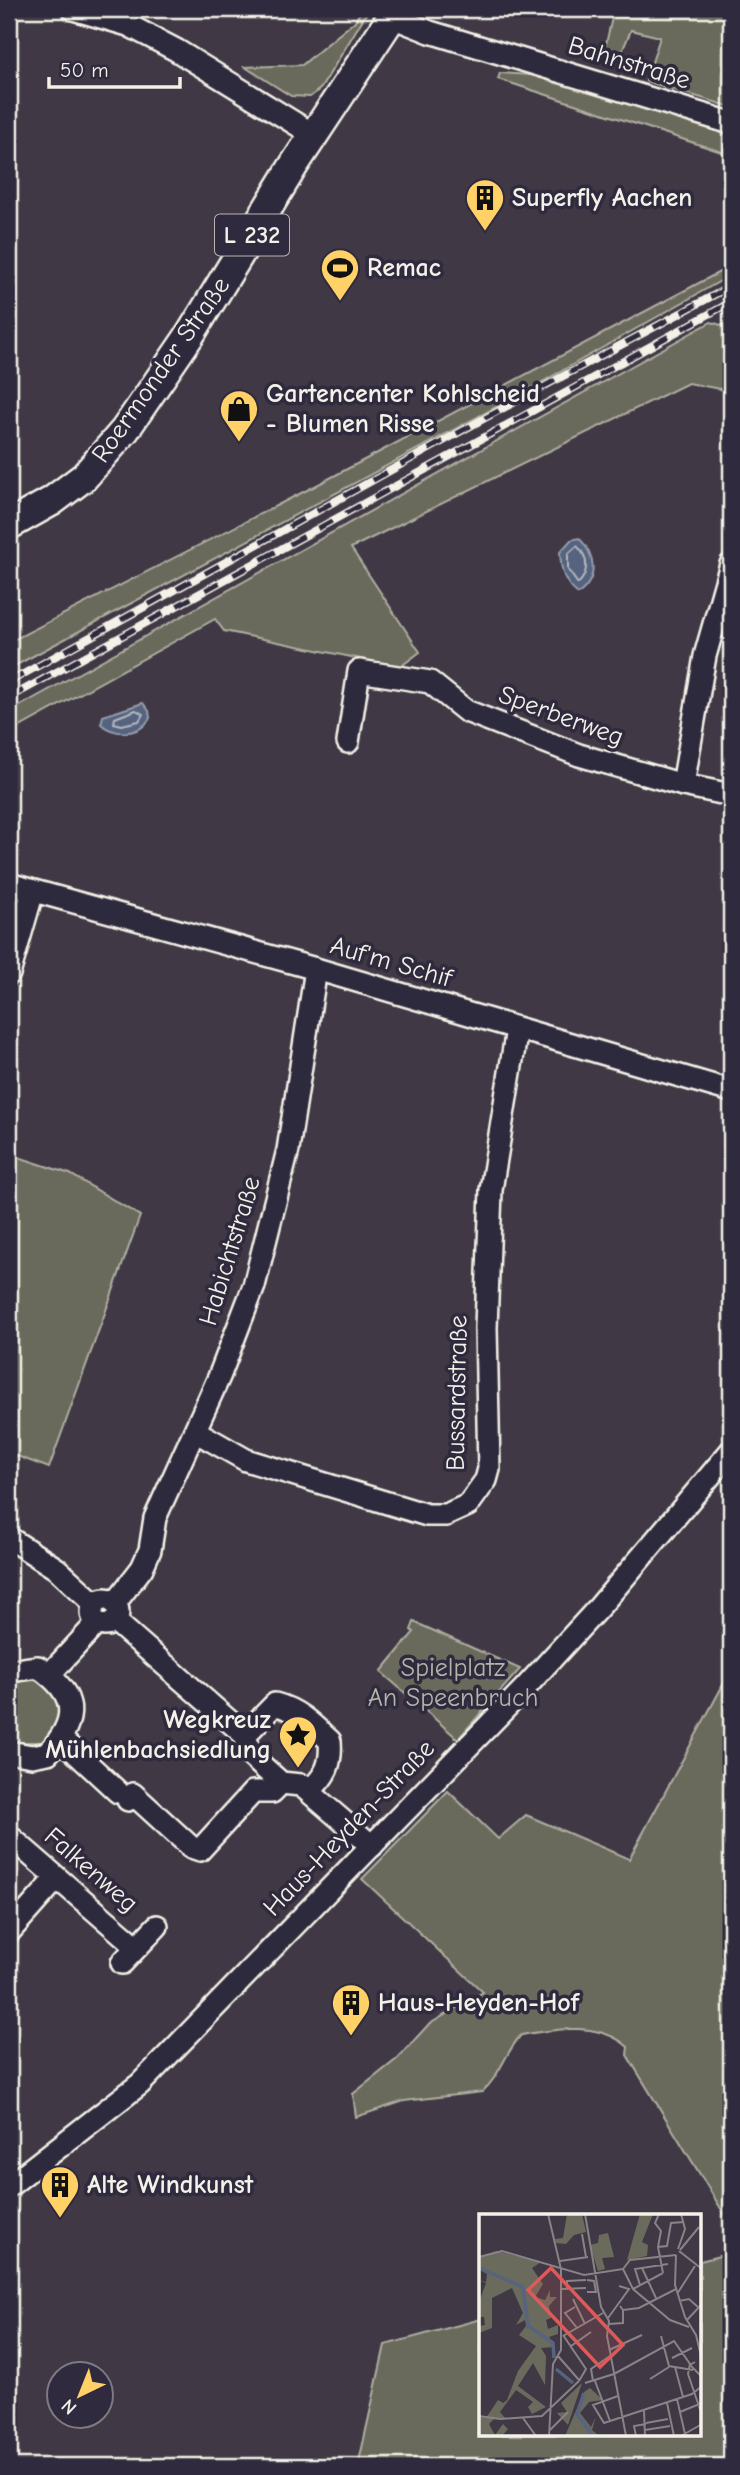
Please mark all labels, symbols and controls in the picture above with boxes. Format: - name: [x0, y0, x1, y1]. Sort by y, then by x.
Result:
- street label: Bahnstraße: [564, 30, 694, 96]
- scale bar: [49, 46, 180, 90]
- text: 50 m: [60, 58, 109, 82]
- building icon: Superfly Aachen: [464, 177, 506, 232]
- place label: Superfly Aachen: [512, 183, 693, 213]
- road number: L 232: [215, 214, 289, 256]
- sports icon: Remac: [319, 247, 361, 302]
- place label: Remac: [367, 253, 441, 283]
- street label: Roermonder Straße: [86, 272, 236, 468]
- place label: Gartencenter Kohlscheid - Blumen Risse: [266, 379, 540, 439]
- shop icon: Gartencenter Kohlscheid - Blumen Risse: [218, 388, 260, 443]
- street label: Sperberweg: [494, 680, 628, 752]
- street label: Auf'm Schif: [327, 930, 457, 994]
- street label: Habichtstraße: [193, 1173, 267, 1329]
- street label: Bussardstraße: [441, 1315, 473, 1471]
- park label: Spielplatz An Speenbruch: [368, 1653, 538, 1713]
- place label: Wegkreuz Mühlenbachsiedlung: [45, 1705, 271, 1765]
- place icon: Wegkreuz Mühlenbachsiedlung: [277, 1714, 319, 1769]
- street label: Haus-Heyden-Straße: [257, 1734, 441, 1922]
- street label: Falkenweg: [38, 1821, 144, 1919]
- building icon: Haus-Heyden-Hof: [330, 1982, 372, 2037]
- place label: Haus-Heyden-Hof: [378, 1988, 581, 2018]
- building icon: Alte Windkunst: [39, 2164, 81, 2219]
- place label: Alte Windkunst: [87, 2170, 254, 2200]
- inset map: [479, 2214, 702, 2436]
- north arrow: [46, 2360, 116, 2430]
- text: N: [57, 2394, 81, 2419]

